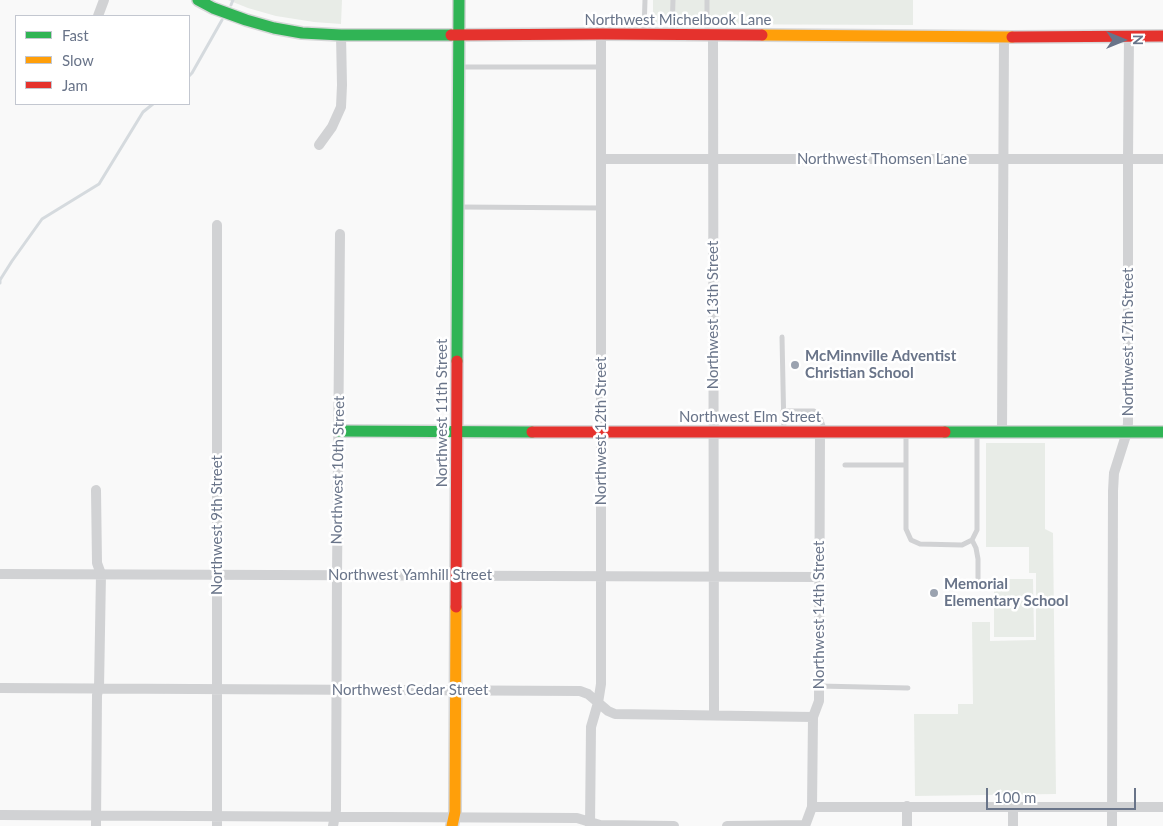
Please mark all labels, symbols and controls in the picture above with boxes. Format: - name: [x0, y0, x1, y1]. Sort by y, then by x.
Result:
- street label: Northwest Michelbook Lane: [585, 11, 771, 29]
- legend: [15, 15, 190, 105]
- north arrow: [1098, 15, 1148, 65]
- text: Fast: [62, 26, 89, 44]
- text: N: [1130, 35, 1147, 45]
- text: Slow: [62, 51, 94, 69]
- text: Jam: [62, 76, 88, 94]
- street label: Northwest Thomsen Lane: [797, 150, 967, 168]
- street label: Northwest 13th Street: [704, 241, 722, 389]
- street label: Northwest 17th Street: [1119, 268, 1137, 416]
- street label: Northwest 11th Street: [433, 339, 451, 487]
- place label: McMinnville Adventist Christian School: [805, 347, 956, 382]
- street label: Northwest 12th Street: [592, 357, 610, 505]
- marker: McMinnville Adventist Christian School: [789, 359, 801, 371]
- street label: Northwest 10th Street: [328, 396, 348, 544]
- street label: Northwest Elm Street: [679, 408, 821, 426]
- street label: Northwest 9th Street: [208, 455, 226, 595]
- street label: Northwest 14th Street: [810, 541, 828, 689]
- street label: Northwest Yamhill Street: [328, 566, 492, 584]
- place label: Memorial Elementary School: [944, 575, 1068, 610]
- marker: Memorial Elementary School: [928, 587, 940, 599]
- street label: Northwest Cedar Street: [332, 681, 488, 699]
- scale bar: [988, 778, 1138, 810]
- text: 100 m: [994, 788, 1036, 806]

